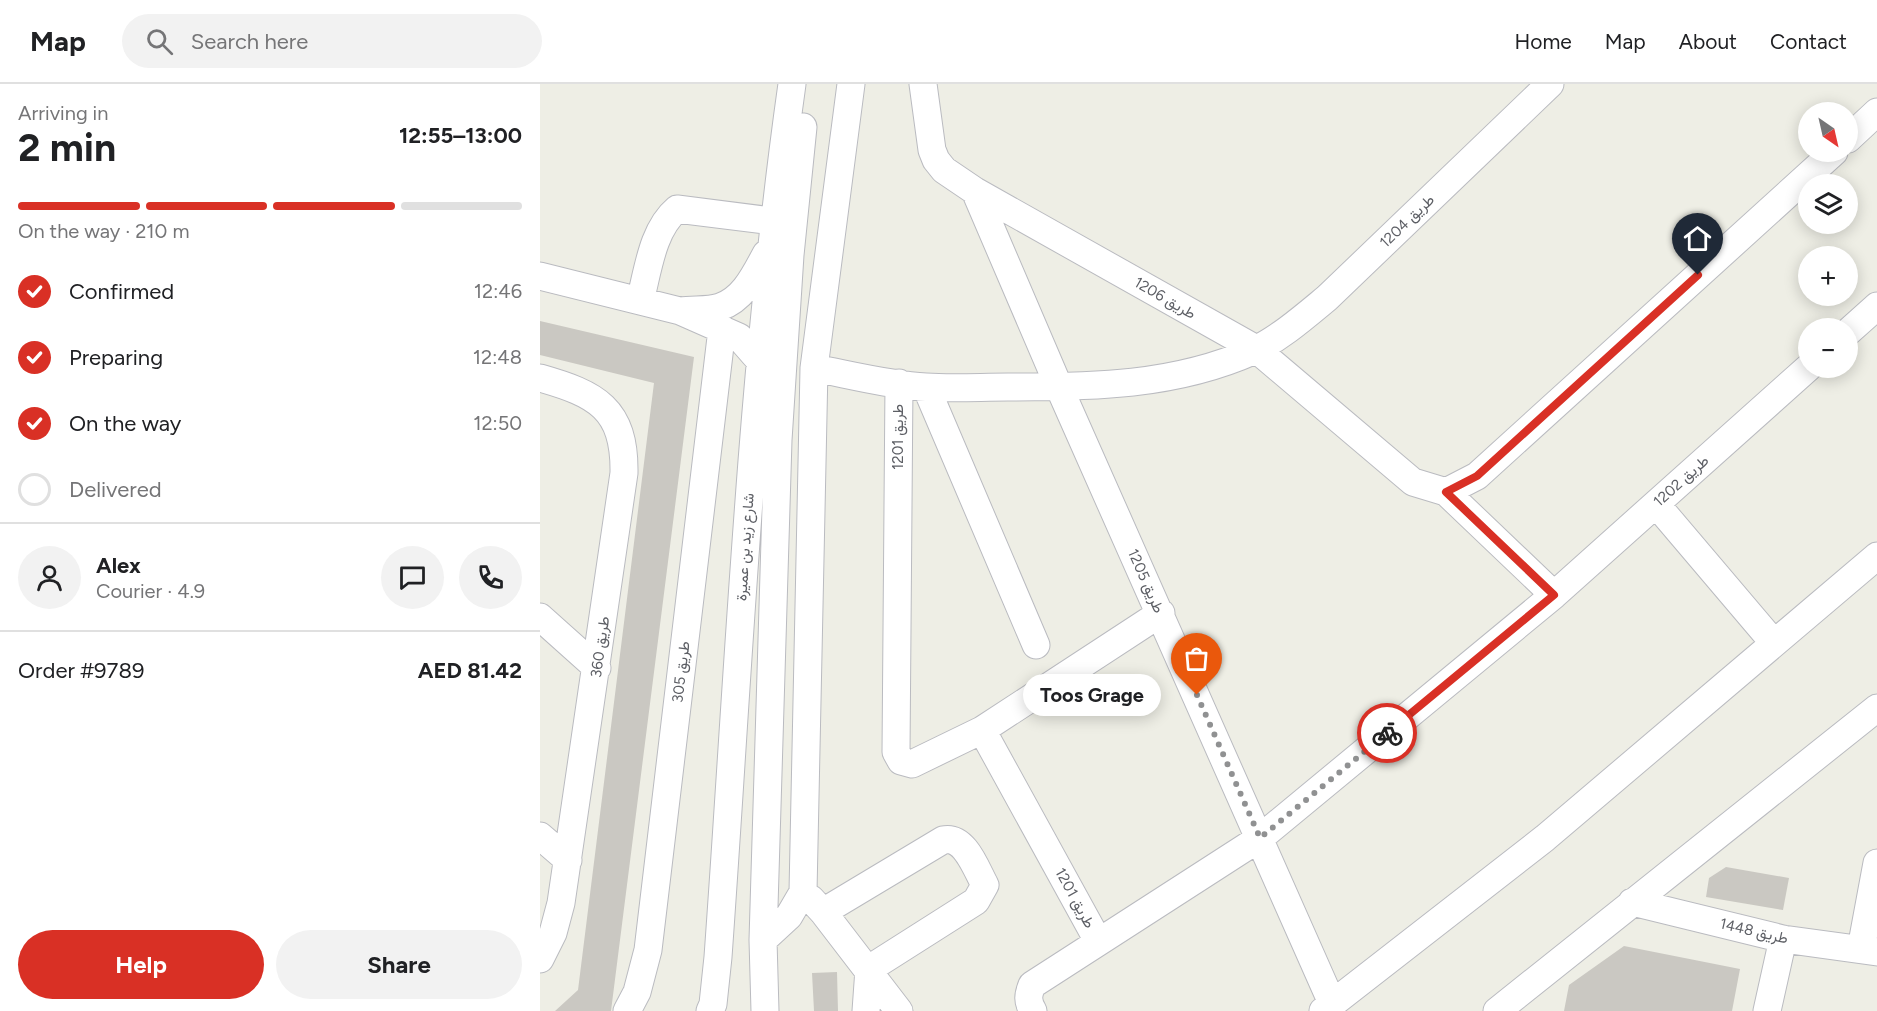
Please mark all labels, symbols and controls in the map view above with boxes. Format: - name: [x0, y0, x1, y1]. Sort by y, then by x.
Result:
- search box: [122, 14, 542, 68]
- text: Map: [30, 24, 86, 58]
- icon: search: [143, 25, 176, 58]
- text: Search here: [191, 28, 308, 55]
- text: Home: [1515, 29, 1572, 54]
- text: Map: [1605, 29, 1646, 54]
- text: About: [1679, 29, 1737, 54]
- text: Contact: [1770, 29, 1847, 54]
- text: Arriving in: [18, 101, 108, 125]
- north arrow: [1798, 102, 1858, 162]
- map controls: [1798, 102, 1858, 378]
- text: 12:55–13:00: [399, 122, 522, 149]
- text: 2 min: [18, 124, 116, 171]
- button: layers: [1798, 174, 1858, 234]
- street label: طريق 1204: [1376, 190, 1439, 252]
- pin: [1672, 213, 1723, 275]
- text: On the way · 210 m: [18, 219, 189, 243]
- icon: home: [1681, 222, 1714, 255]
- button: +: [1798, 246, 1858, 306]
- street label: طريق 1206: [1130, 273, 1199, 324]
- icon: check: [18, 275, 51, 308]
- text: Confirmed: [69, 278, 174, 305]
- text: 12:46: [474, 279, 522, 303]
- button: −: [1798, 318, 1858, 378]
- icon: check: [18, 341, 51, 374]
- text: Preparing: [69, 344, 163, 371]
- text: 12:48: [473, 345, 522, 369]
- street label: طريق 1201: [889, 404, 908, 470]
- icon: check: [18, 407, 51, 440]
- text: On the way: [69, 410, 181, 437]
- text: 12:50: [473, 411, 522, 435]
- street label: طريق 1202: [1650, 451, 1713, 511]
- text: Delivered: [69, 476, 162, 503]
- street label: شارع زيد بن عميرة: [732, 492, 760, 602]
- button: person: [18, 546, 81, 609]
- button: chat: [381, 546, 444, 609]
- button: phone: [459, 546, 522, 609]
- street label: طريق 1205: [1123, 546, 1168, 616]
- text: Alex: [96, 552, 141, 579]
- text: Courier · 4.9: [96, 579, 205, 603]
- street label: طريق 360: [587, 615, 614, 679]
- pin: [1171, 633, 1222, 695]
- street label: طريق 305: [668, 640, 695, 704]
- icon: bag: [1180, 642, 1213, 675]
- text: Order #9789: [18, 657, 144, 684]
- text: AED 81.42: [418, 657, 522, 684]
- callout: Toos Grage: [1023, 674, 1161, 716]
- text: Toos Grage: [1040, 683, 1144, 707]
- courier: [1357, 703, 1417, 763]
- icon: bike: [1371, 717, 1404, 750]
- street label: طريق 1201: [1050, 865, 1099, 932]
- street label: طريق 1448: [1718, 914, 1790, 949]
- button: Help: [18, 930, 264, 999]
- button: Share: [276, 930, 522, 999]

